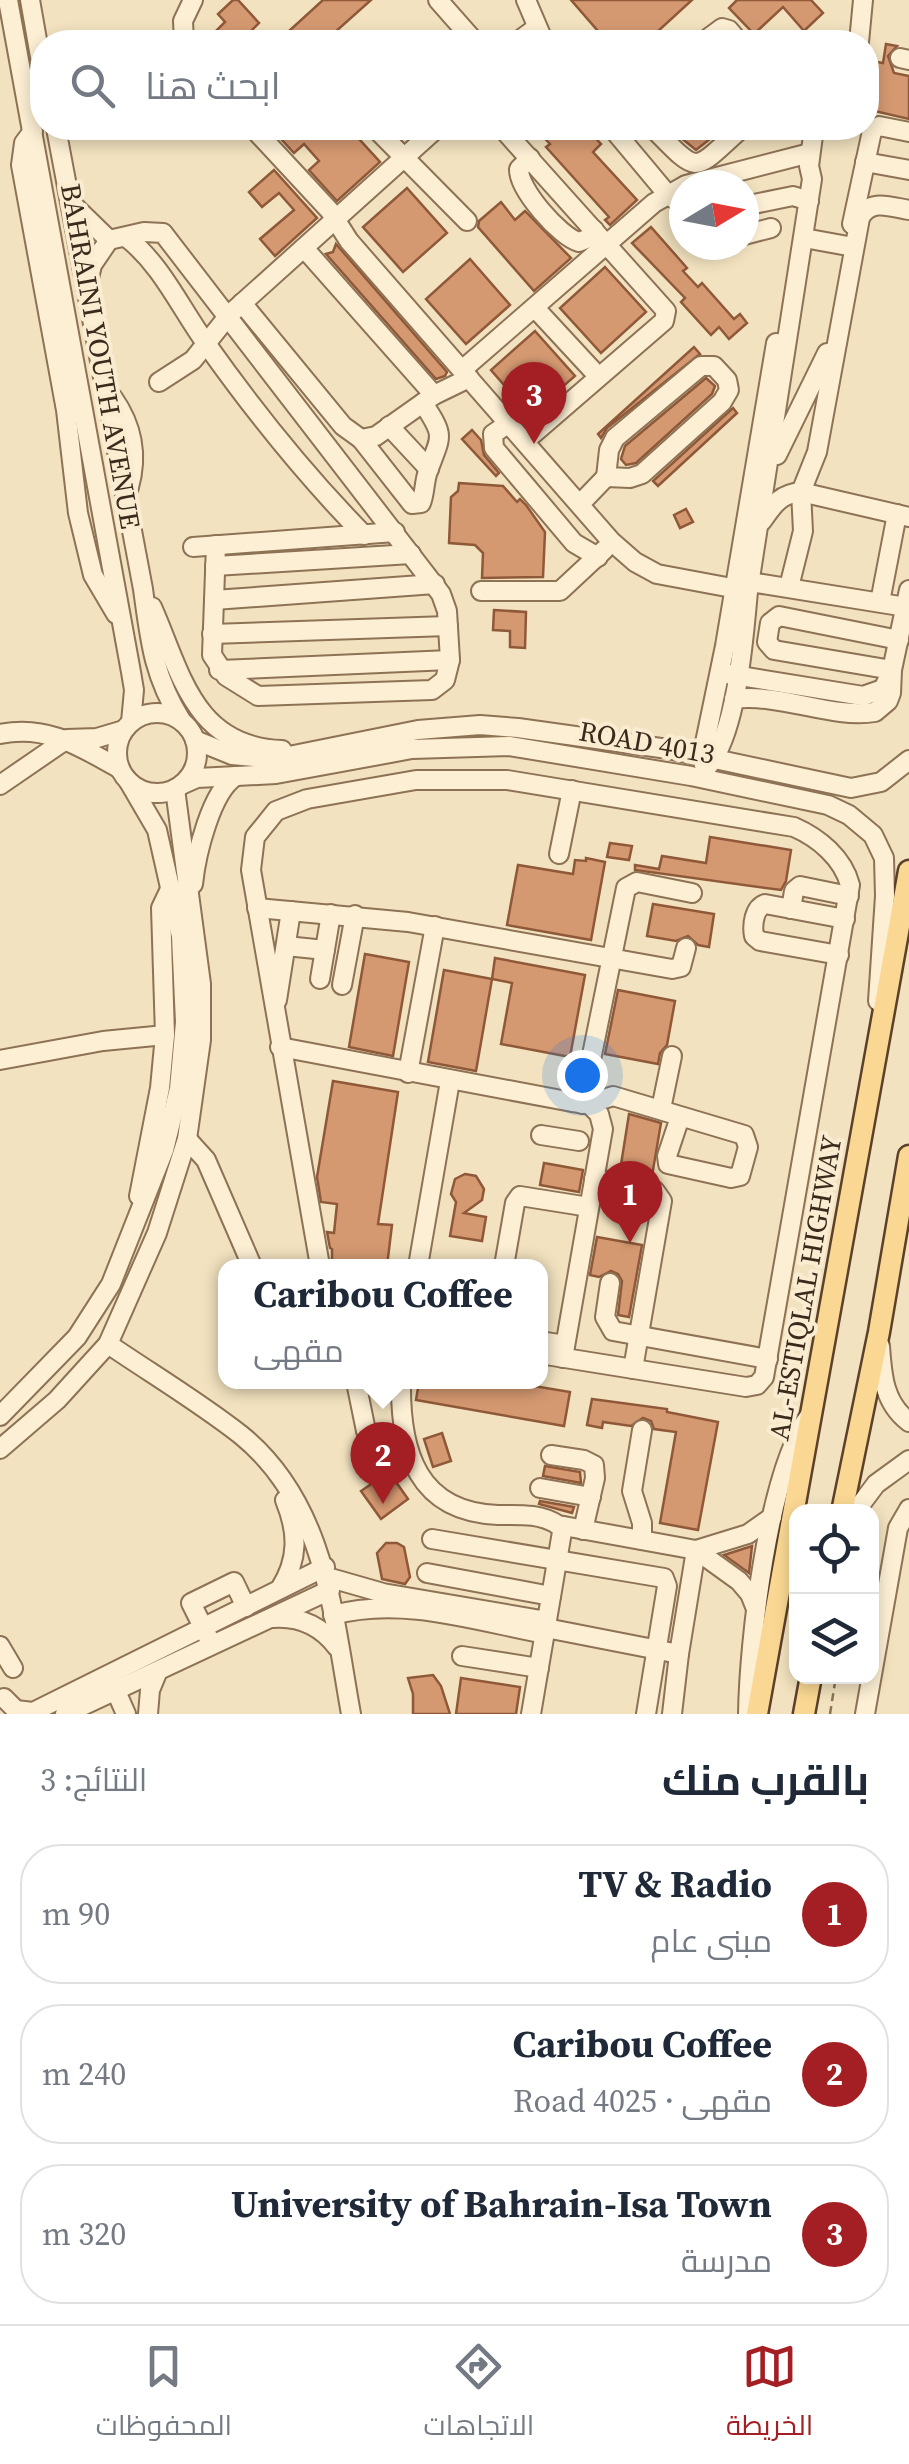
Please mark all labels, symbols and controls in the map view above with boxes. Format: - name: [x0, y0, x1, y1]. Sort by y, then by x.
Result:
- search box: [30, 30, 879, 140]
- icon: search: [65, 58, 120, 113]
- text: ابحث هنا: [145, 60, 281, 112]
- north arrow: [669, 170, 759, 260]
- street label: BAHRAINI YOUTH AVENUE: [52, 180, 150, 532]
- pin: 3: [502, 362, 566, 444]
- street label: ROAD 4013: [576, 711, 718, 773]
- your location: [557, 1050, 608, 1101]
- street label: AL-ESTIQLAL HIGHWAY: [759, 1132, 851, 1443]
- pin: 1: [598, 1160, 662, 1243]
- popup: [218, 1259, 548, 1389]
- text: Caribou Coffee: [253, 1268, 513, 1320]
- text: مقهى: [253, 1329, 344, 1373]
- pin: 2: [350, 1422, 416, 1504]
- map controls: [789, 1504, 879, 1684]
- button: locate: [789, 1504, 879, 1594]
- button: layers: [789, 1594, 879, 1684]
- text: بالقرب منك: [662, 1751, 869, 1809]
- text: النتائج: 3: [40, 1758, 147, 1802]
- text: TV & Radio: [578, 1858, 772, 1910]
- text: 90 m: [42, 1892, 110, 1936]
- text: 1: [826, 1892, 843, 1936]
- text: مبنى عام: [651, 1919, 772, 1963]
- text: Caribou Coffee: [513, 2018, 772, 2070]
- text: 240 m: [42, 2052, 126, 2096]
- text: 2: [826, 2052, 843, 2096]
- text: مقهى · Road 4025: [513, 2079, 772, 2123]
- text: University of Bahrain-Isa Town: [231, 2178, 772, 2230]
- text: 320 m: [42, 2212, 126, 2256]
- text: 3: [826, 2212, 843, 2256]
- text: مدرسة: [681, 2239, 772, 2283]
- tab: المحفوظات: [96, 2339, 232, 2451]
- tab: الاتجاهات: [424, 2339, 534, 2451]
- tab: الخريطة: [726, 2339, 813, 2451]

